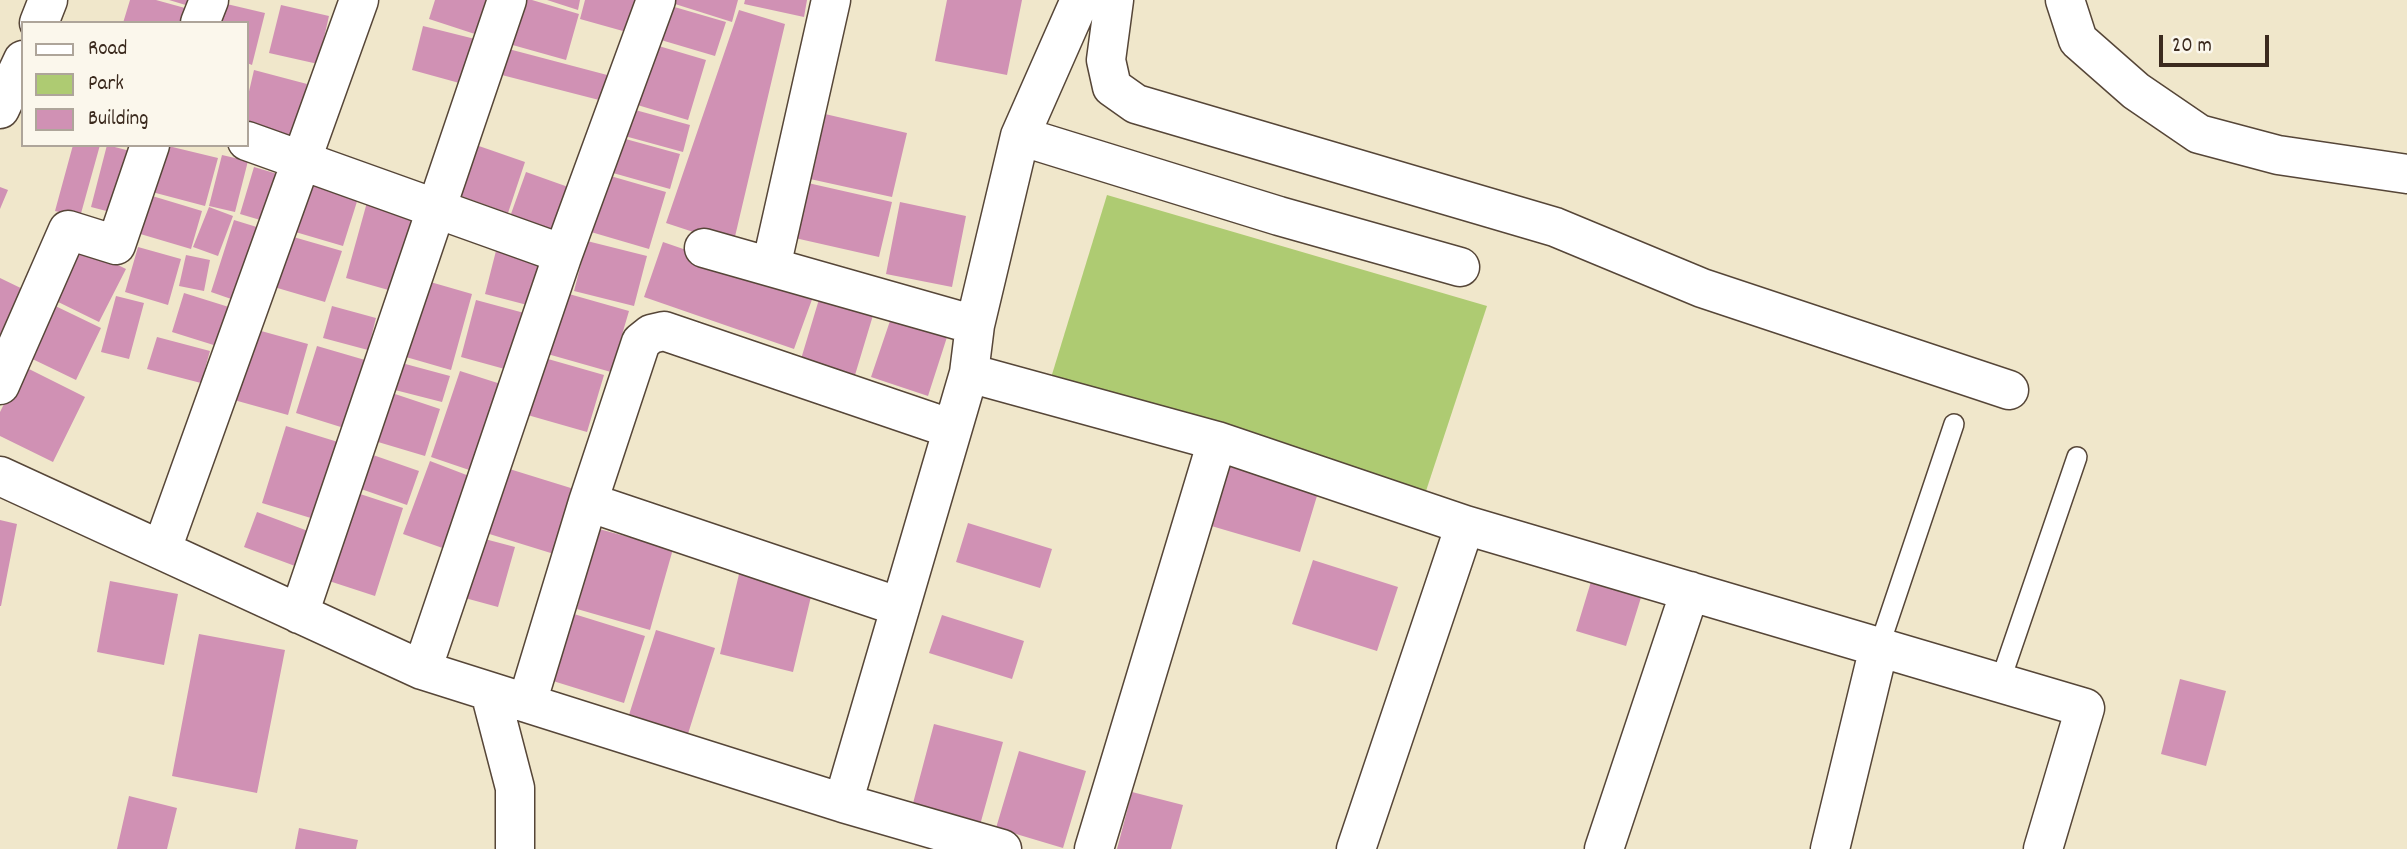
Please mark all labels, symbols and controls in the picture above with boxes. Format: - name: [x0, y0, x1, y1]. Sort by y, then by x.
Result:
- legend: [21, 21, 248, 147]
- scale bar: [2162, 21, 2272, 65]
- text: 20 m: [2172, 32, 2212, 62]
- text: Road: [88, 35, 127, 65]
- text: Park: [88, 70, 124, 100]
- text: Building: [88, 105, 148, 135]

